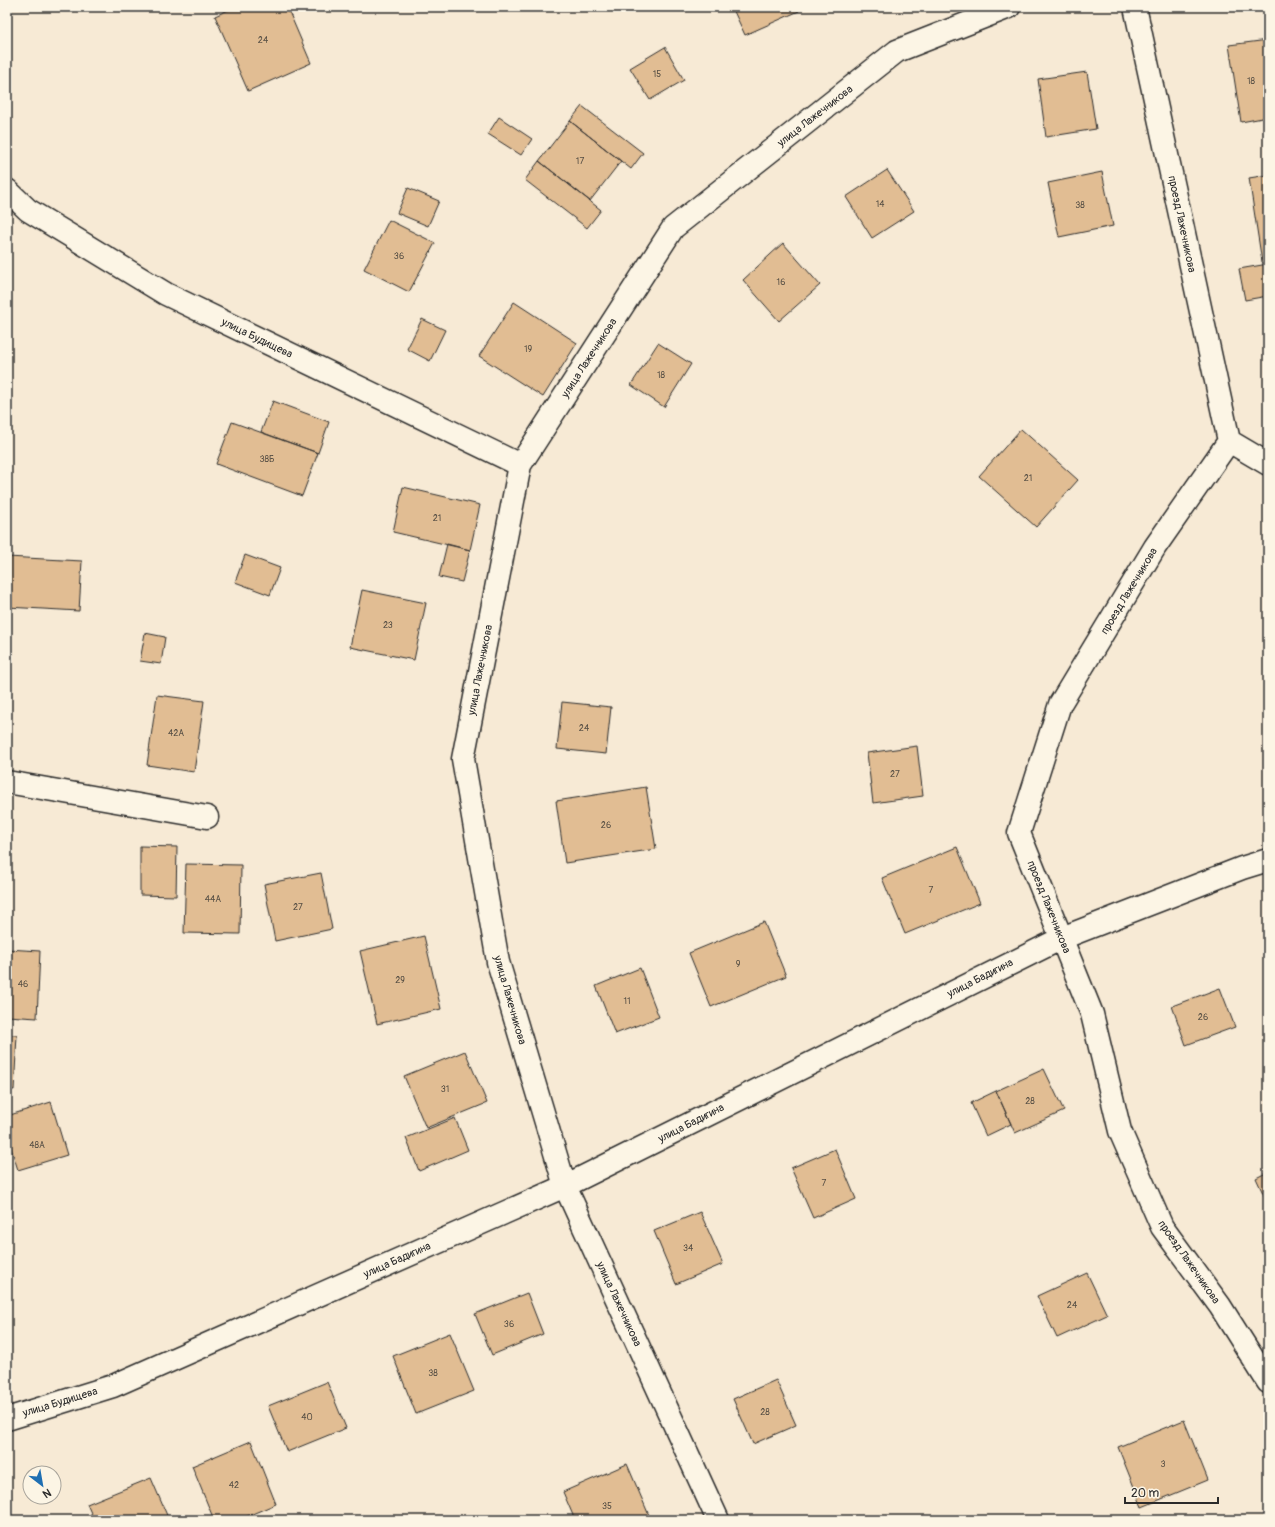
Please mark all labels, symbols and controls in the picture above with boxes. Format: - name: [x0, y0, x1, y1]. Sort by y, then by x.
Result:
- house number: 24: [258, 35, 269, 46]
- house number: 15: [653, 69, 661, 80]
- house number: 18: [1247, 76, 1255, 87]
- street label: улица Лажечникова: [774, 83, 855, 150]
- house number: 17: [576, 156, 584, 167]
- street label: проезд Лажечникова: [1165, 174, 1199, 274]
- house number: 14: [876, 199, 885, 210]
- house number: 38: [1075, 200, 1085, 211]
- house number: 36: [394, 251, 404, 262]
- house number: 16: [777, 277, 785, 288]
- street label: улица Будищева: [218, 315, 295, 361]
- street label: улица Лажечникова: [558, 316, 620, 401]
- house number: 19: [524, 344, 532, 355]
- house number: 18: [657, 370, 665, 381]
- house number: 38Б: [260, 454, 274, 465]
- house number: 21: [1024, 473, 1032, 484]
- house number: 21: [433, 513, 441, 524]
- street label: проезд Лажечникова: [1098, 545, 1160, 637]
- house number: 23: [383, 620, 393, 631]
- street label: улица Лажечникова: [465, 624, 495, 717]
- house number: 24: [579, 723, 590, 734]
- house number: 42А: [168, 728, 184, 739]
- house number: 27: [890, 769, 900, 780]
- house number: 26: [601, 820, 611, 831]
- street label: проезд Лажечникова: [1024, 859, 1074, 955]
- house number: 7: [929, 885, 934, 896]
- house number: 44А: [205, 894, 221, 905]
- house number: 27: [293, 902, 303, 913]
- street label: улица Лажечникова: [491, 953, 529, 1046]
- street label: улица Бадигина: [944, 956, 1015, 1001]
- house number: 9: [736, 959, 741, 970]
- house number: 29: [395, 975, 405, 986]
- house number: 46: [18, 979, 28, 990]
- house number: 11: [623, 996, 631, 1007]
- house number: 26: [1198, 1012, 1208, 1023]
- house number: 31: [441, 1084, 449, 1095]
- house number: 28: [1025, 1096, 1035, 1107]
- street label: улица Бадигина: [655, 1101, 726, 1146]
- house number: 48А: [29, 1140, 45, 1151]
- house number: 7: [822, 1178, 827, 1189]
- street label: проезд Лажечникова: [1155, 1218, 1223, 1306]
- street label: улица Бадигина: [360, 1239, 433, 1281]
- house number: 34: [683, 1243, 694, 1254]
- street label: улица Лажечникова: [593, 1259, 644, 1348]
- house number: 24: [1067, 1300, 1078, 1311]
- house number: 36: [504, 1319, 514, 1330]
- house number: 38: [428, 1368, 438, 1379]
- street label: улица Будищева: [20, 1384, 99, 1420]
- house number: 28: [760, 1407, 770, 1418]
- house number: 40: [301, 1412, 313, 1423]
- house number: 3: [1160, 1459, 1166, 1470]
- north arrow: [22, 1465, 62, 1505]
- scale bar: [1125, 1479, 1218, 1505]
- house number: 42: [229, 1480, 239, 1491]
- text: N: [40, 1486, 53, 1501]
- text: 20 m: [1131, 1486, 1160, 1501]
- house number: 35: [602, 1501, 612, 1512]

